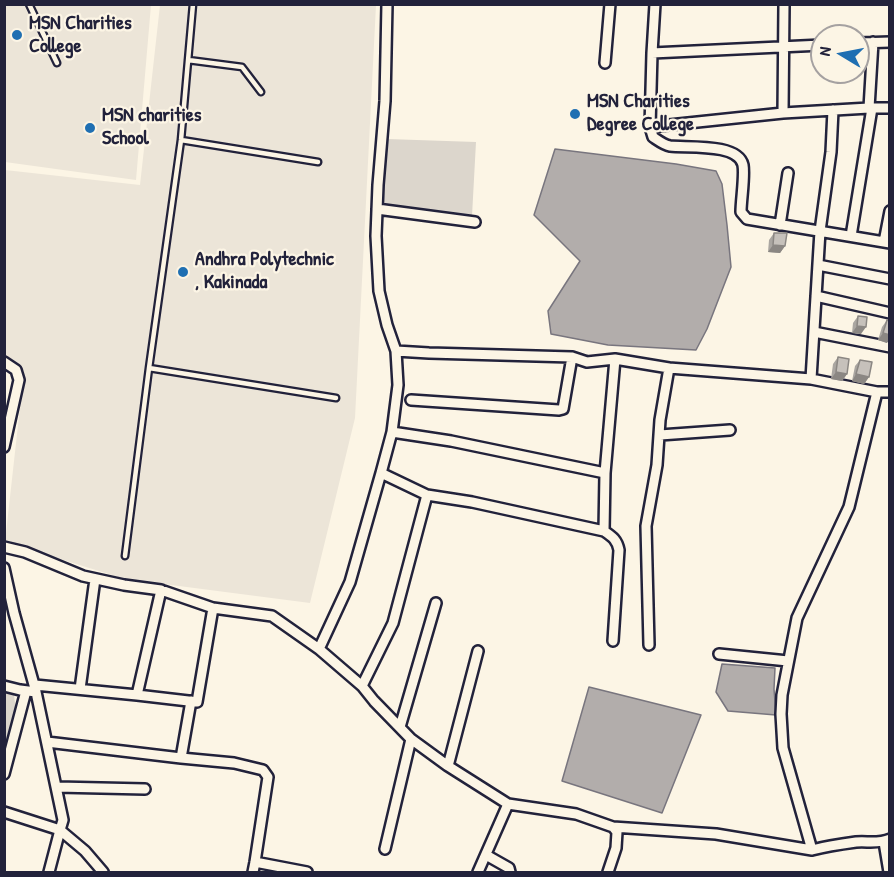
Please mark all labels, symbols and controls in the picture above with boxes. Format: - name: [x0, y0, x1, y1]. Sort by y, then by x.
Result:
- place label: MSN Charities College: [29, 12, 132, 59]
- north arrow: [810, 24, 870, 84]
- marker: MSN Charities College: [10, 28, 24, 42]
- text: N: [813, 45, 836, 57]
- place label: MSN Charities Degree College: [587, 90, 694, 137]
- place label: MSN charities School: [102, 104, 202, 151]
- marker: MSN Charities Degree College: [568, 107, 582, 121]
- marker: MSN charities School: [83, 121, 97, 135]
- place label: Andhra Polytechnic , Kakinada: [195, 248, 334, 295]
- marker: Andhra Polytechnic , Kakinada: [176, 265, 190, 279]

